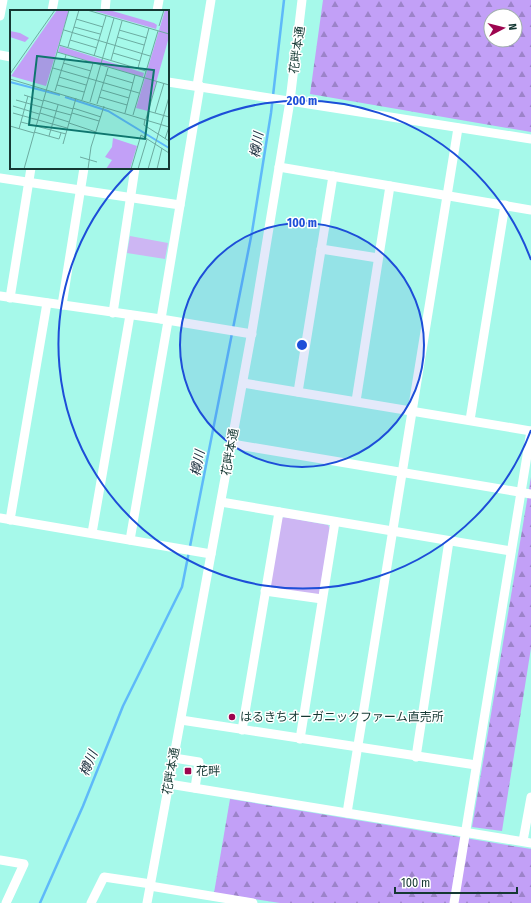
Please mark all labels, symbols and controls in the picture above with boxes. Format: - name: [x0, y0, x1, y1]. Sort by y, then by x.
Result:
- north arrow: [483, 8, 523, 48]
- inset map: [10, 10, 169, 169]
- text: N: [506, 23, 519, 31]
- street label: 花畔本通: [287, 25, 307, 75]
- text: 200 m: [286, 94, 317, 108]
- water label: 樽川: [247, 129, 266, 159]
- text: 100 m: [287, 216, 317, 230]
- centre of rings: [295, 338, 309, 352]
- street label: 花畔本通: [219, 427, 241, 477]
- water label: 樽川: [188, 447, 208, 477]
- place label: はるきちオーガニックファーム直売所: [240, 710, 444, 724]
- marker: はるきちオーガニックファーム直売所: [227, 712, 237, 722]
- water label: 樽川: [76, 746, 101, 778]
- street label: 花畔本通: [160, 746, 182, 796]
- place label: 花畔: [196, 764, 220, 778]
- marker: 花畔: [183, 766, 193, 776]
- scale bar: [395, 869, 517, 895]
- text: 100 m: [401, 876, 430, 890]

